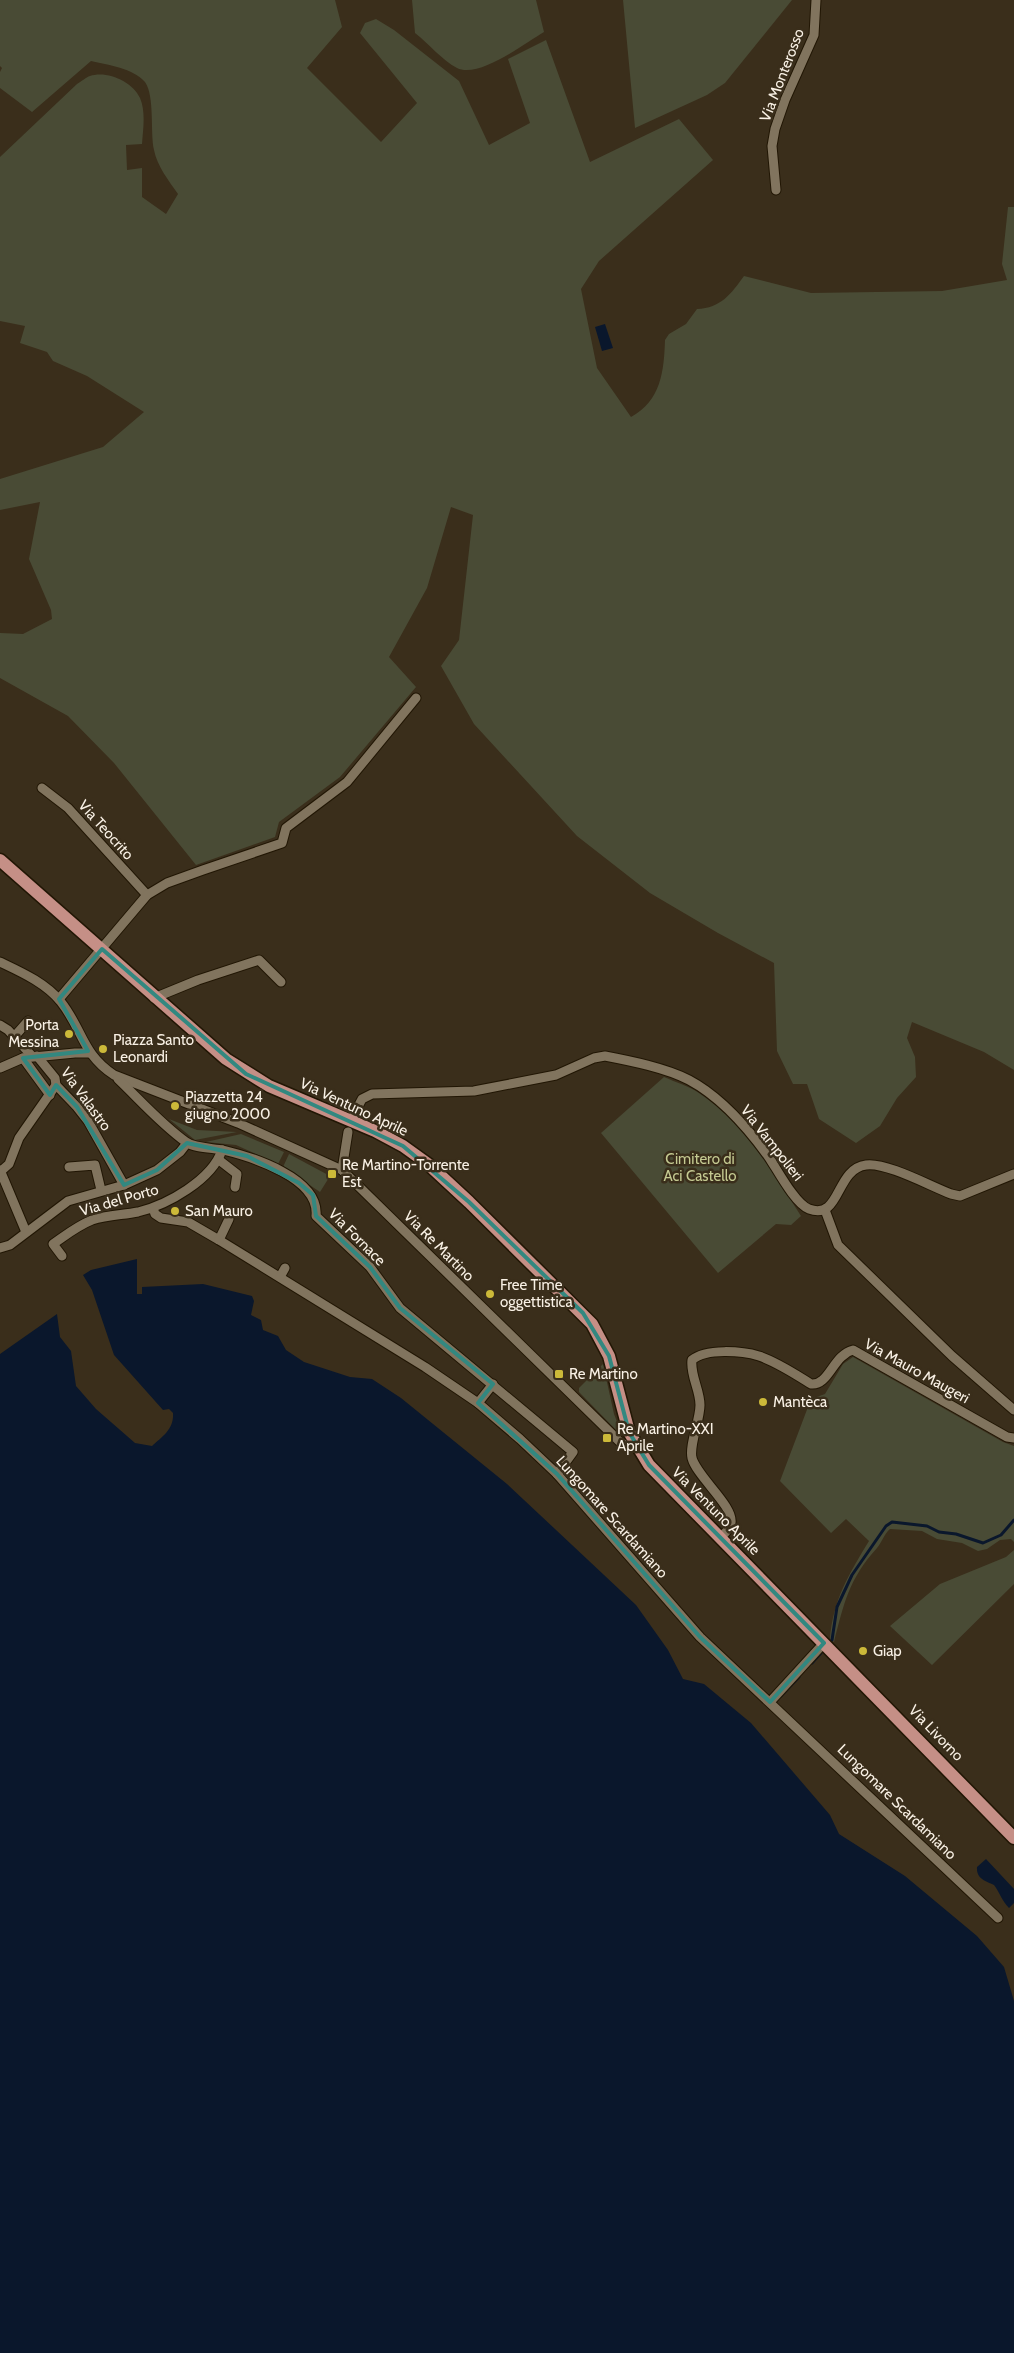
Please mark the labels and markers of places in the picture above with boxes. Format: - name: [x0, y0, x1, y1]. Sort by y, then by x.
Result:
- place label: Porta Messina: [8, 1016, 60, 1051]
- marker: Porta Messina: [63, 1028, 75, 1040]
- place label: Piazza Santo Leonardi: [113, 1031, 194, 1066]
- marker: Piazza Santo Leonardi: [97, 1043, 109, 1055]
- place label: Piazzetta 24 giugno 2000: [185, 1088, 271, 1123]
- marker: Piazzetta 24 giugno 2000: [169, 1100, 181, 1112]
- place label: Re Martino-Torrente Est: [342, 1156, 470, 1191]
- marker: Re Martino-Torrente Est: [326, 1168, 338, 1180]
- place label: San Mauro: [185, 1202, 253, 1220]
- marker: San Mauro: [169, 1205, 181, 1217]
- place label: Free Time oggettistica: [500, 1276, 573, 1311]
- marker: Free Time oggettistica: [484, 1288, 496, 1300]
- place label: Re Martino: [569, 1365, 638, 1383]
- marker: Re Martino: [553, 1368, 565, 1380]
- place label: Mantèca: [773, 1393, 828, 1411]
- marker: Mantèca: [757, 1396, 769, 1408]
- place label: Re Martino-XXI Aprile: [617, 1420, 713, 1455]
- marker: Re Martino-XXI Aprile: [601, 1432, 613, 1444]
- place label: Giap: [873, 1642, 902, 1660]
- marker: Giap: [857, 1645, 869, 1657]

